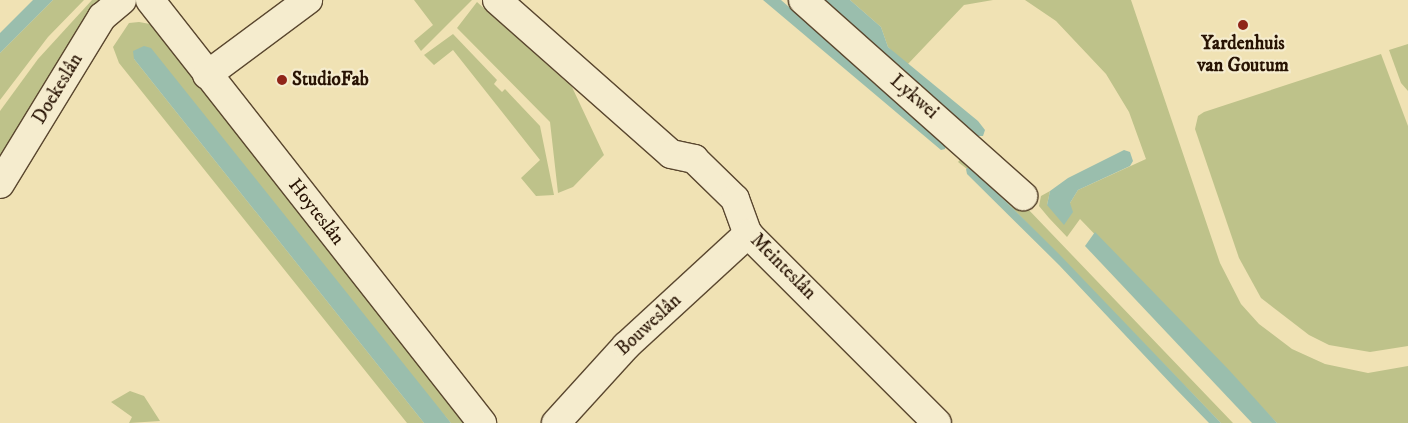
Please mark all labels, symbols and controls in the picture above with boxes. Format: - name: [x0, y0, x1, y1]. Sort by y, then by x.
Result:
- marker: Yardenhuis van Goutum: [1237, 19, 1249, 31]
- place label: Yardenhuis van Goutum: [1197, 33, 1289, 77]
- street label: Doekeslân: [28, 50, 88, 128]
- place label: StudioFab: [292, 69, 369, 91]
- street label: Lykwei: [885, 70, 943, 124]
- marker: StudioFab: [276, 74, 288, 86]
- street label: Hoyteslân: [283, 174, 349, 250]
- street label: Meinteslân: [745, 229, 821, 305]
- street label: Bouweslân: [612, 289, 686, 361]

